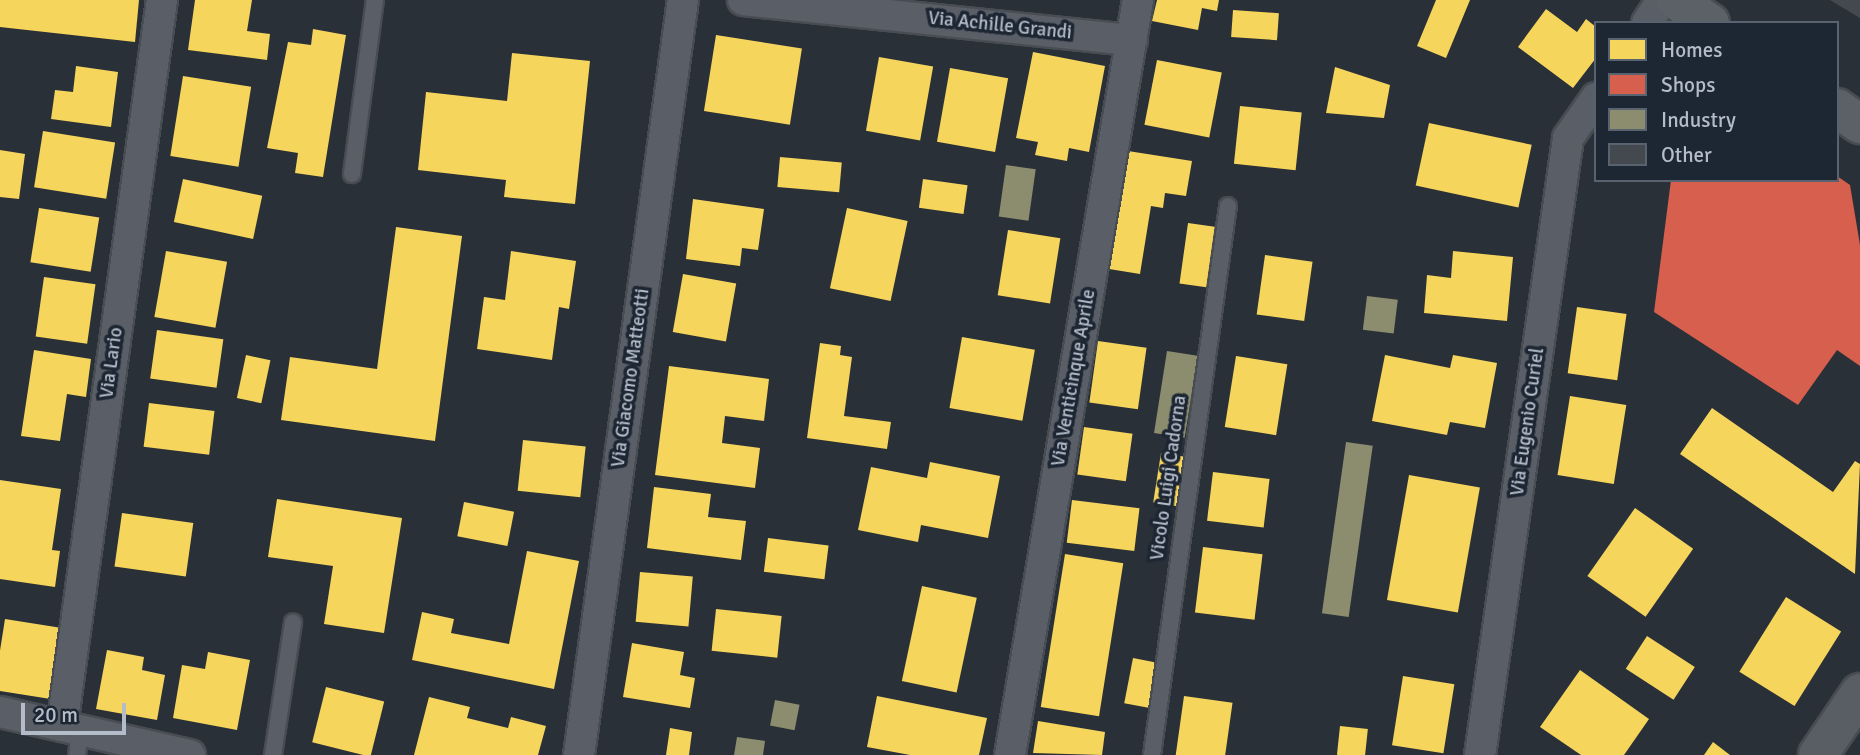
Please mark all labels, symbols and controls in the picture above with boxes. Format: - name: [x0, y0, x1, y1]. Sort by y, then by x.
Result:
- street label: Via Achille Grandi: [927, 7, 1073, 45]
- legend: [1594, 21, 1839, 182]
- text: Homes: [1661, 37, 1723, 63]
- text: Shops: [1661, 72, 1715, 98]
- text: Industry: [1661, 107, 1736, 133]
- text: Other: [1661, 142, 1712, 168]
- street label: Via Giacomo Matteotti: [607, 287, 655, 469]
- street label: Via Venticinque Aprile: [1047, 288, 1101, 468]
- street label: Via Lario: [96, 326, 128, 400]
- street label: Via Eugenio Curiel: [1506, 347, 1550, 497]
- street label: Vicolo Luigi Cadorna: [1146, 394, 1192, 562]
- scale bar: [24, 688, 130, 732]
- text: 20 m: [34, 702, 78, 728]

